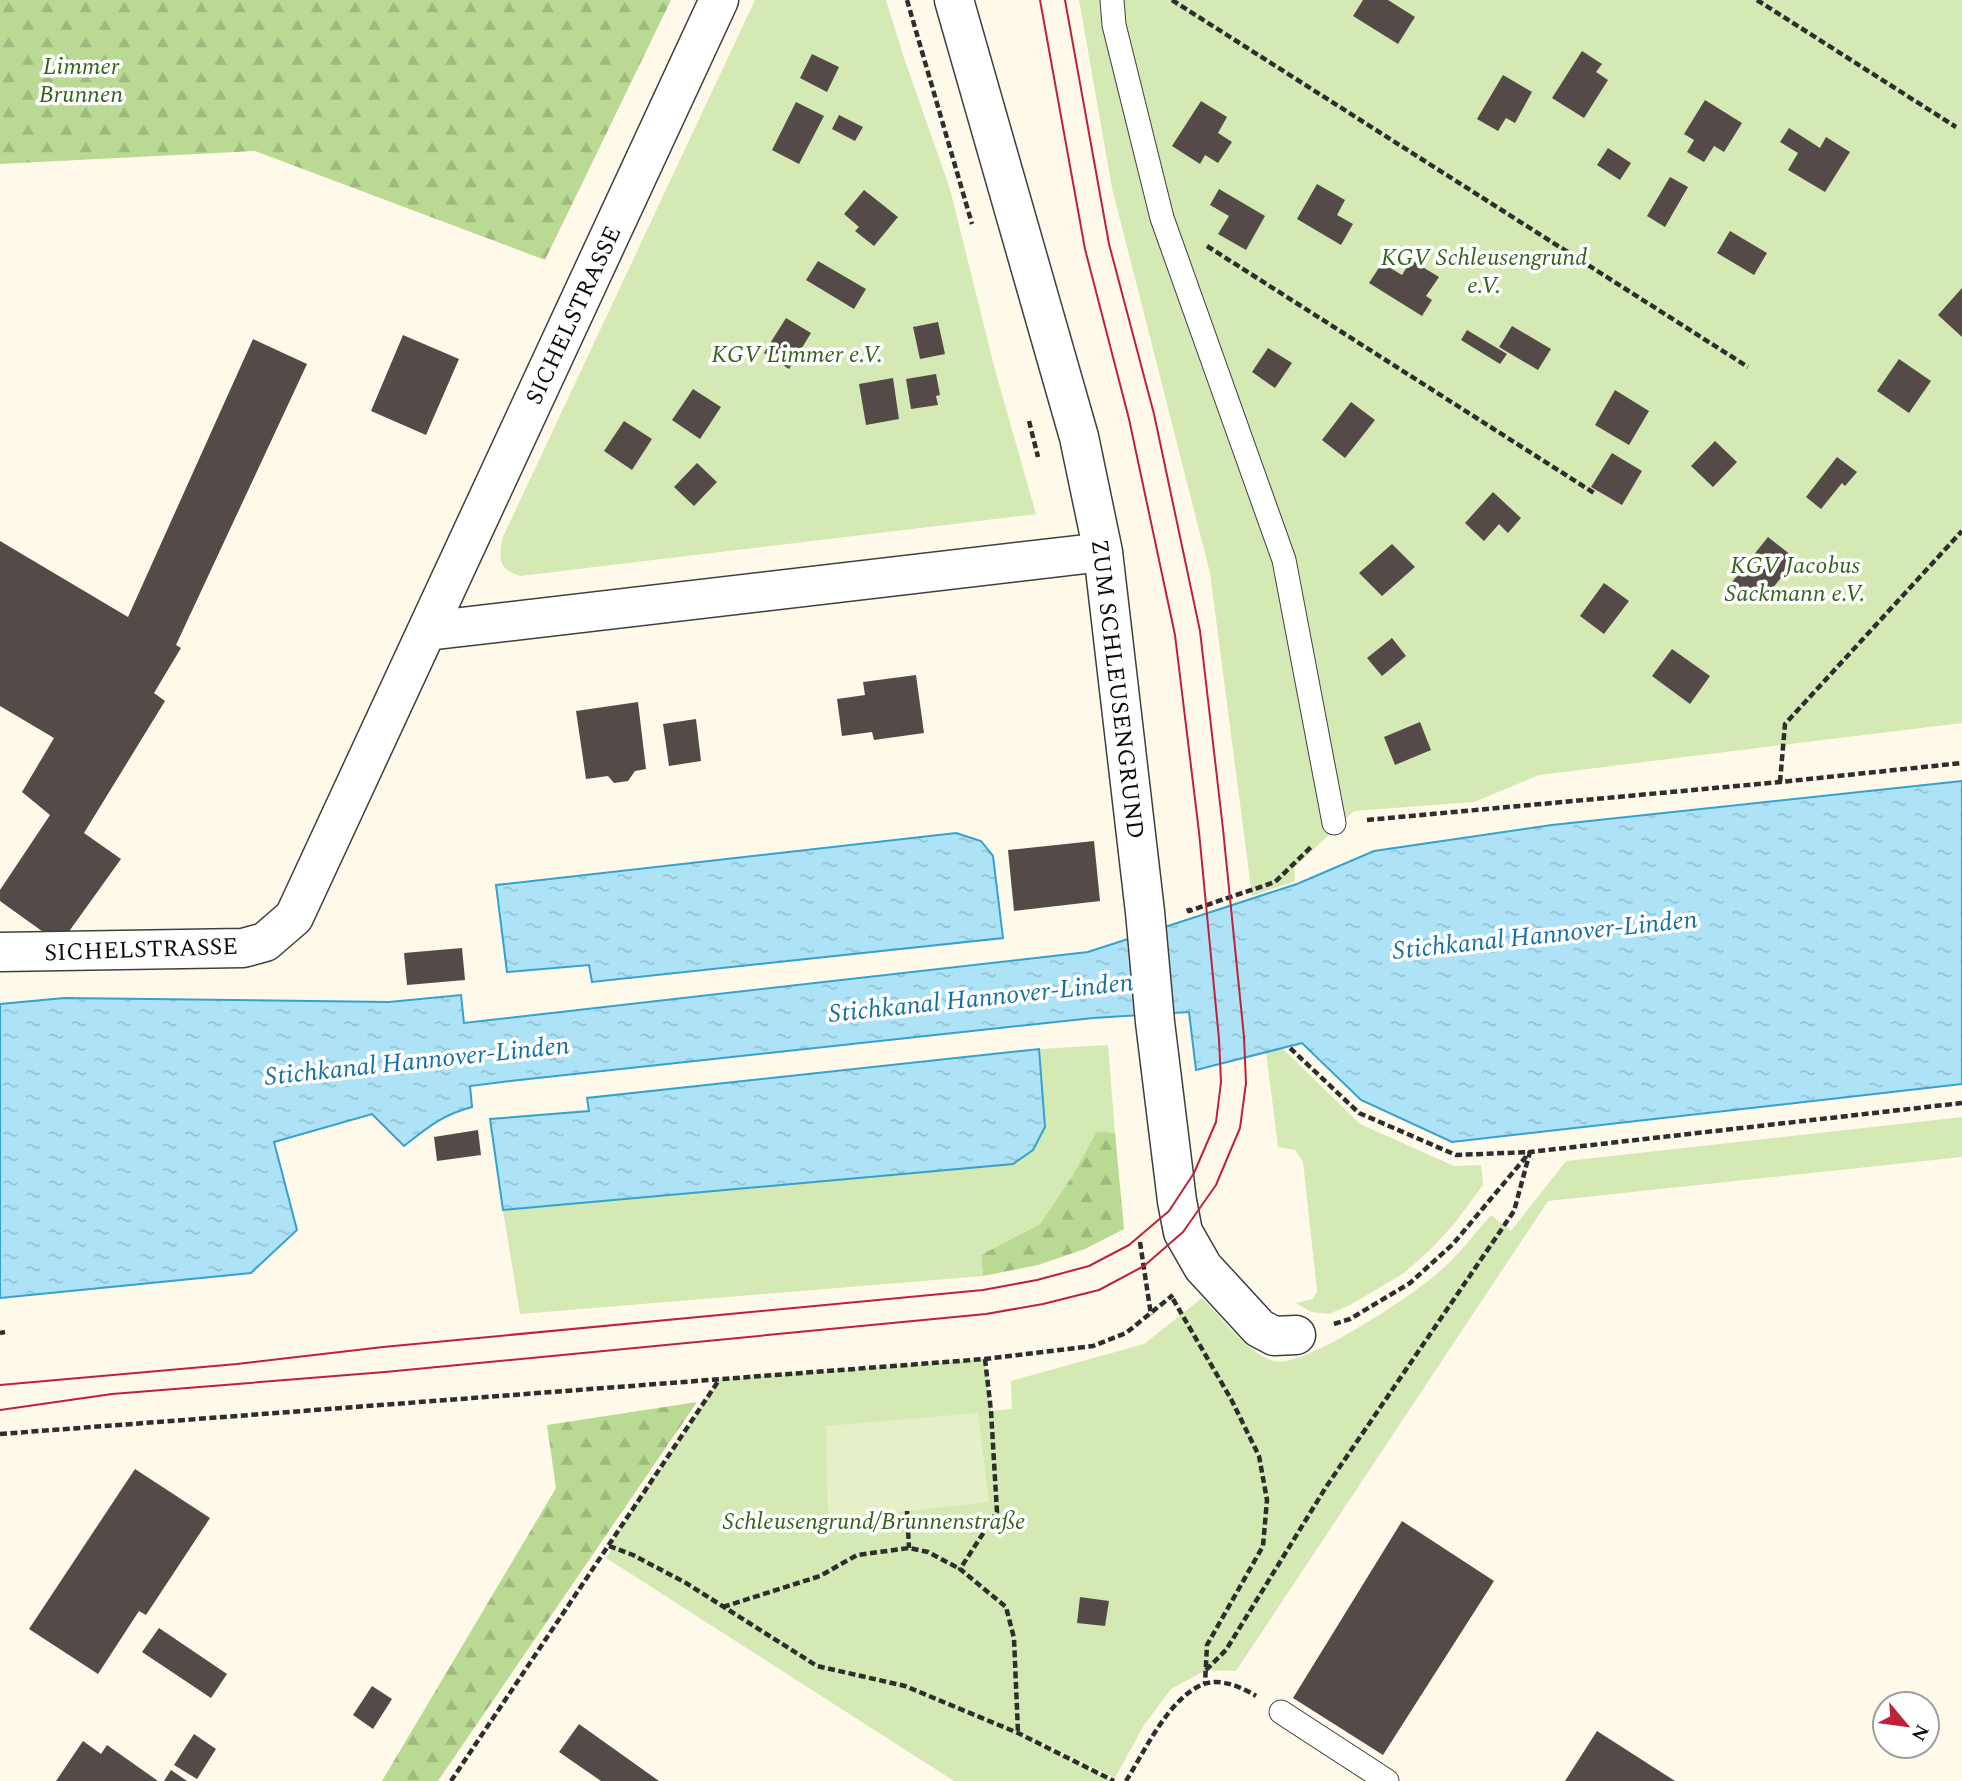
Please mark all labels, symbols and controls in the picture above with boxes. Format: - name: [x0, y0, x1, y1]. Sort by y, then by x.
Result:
- park label: Limmer Brunnen: [39, 49, 123, 113]
- street label: SICHELSTRASSE: [517, 220, 631, 411]
- park label: KGV Schleusengrund e.V.: [1381, 240, 1587, 304]
- park label: KGV Limmer e.V.: [711, 337, 883, 373]
- street label: ZUM SCHLEUSENGRUND: [1081, 537, 1153, 841]
- park label: KGV Jacobus Sackmann e.V.: [1725, 548, 1865, 612]
- water label: Stichkanal Hannover-Linden: [1391, 899, 1700, 971]
- street label: SICHELSTRASSE: [44, 929, 238, 971]
- water label: Stichkanal Hannover-Linden: [827, 962, 1136, 1034]
- water label: Stichkanal Hannover-Linden: [263, 1025, 572, 1097]
- park label: Schleusengrund/Brunnenstraße: [723, 1504, 1025, 1540]
- north arrow: [1871, 1690, 1941, 1760]
- text: N: [1903, 1719, 1936, 1746]

